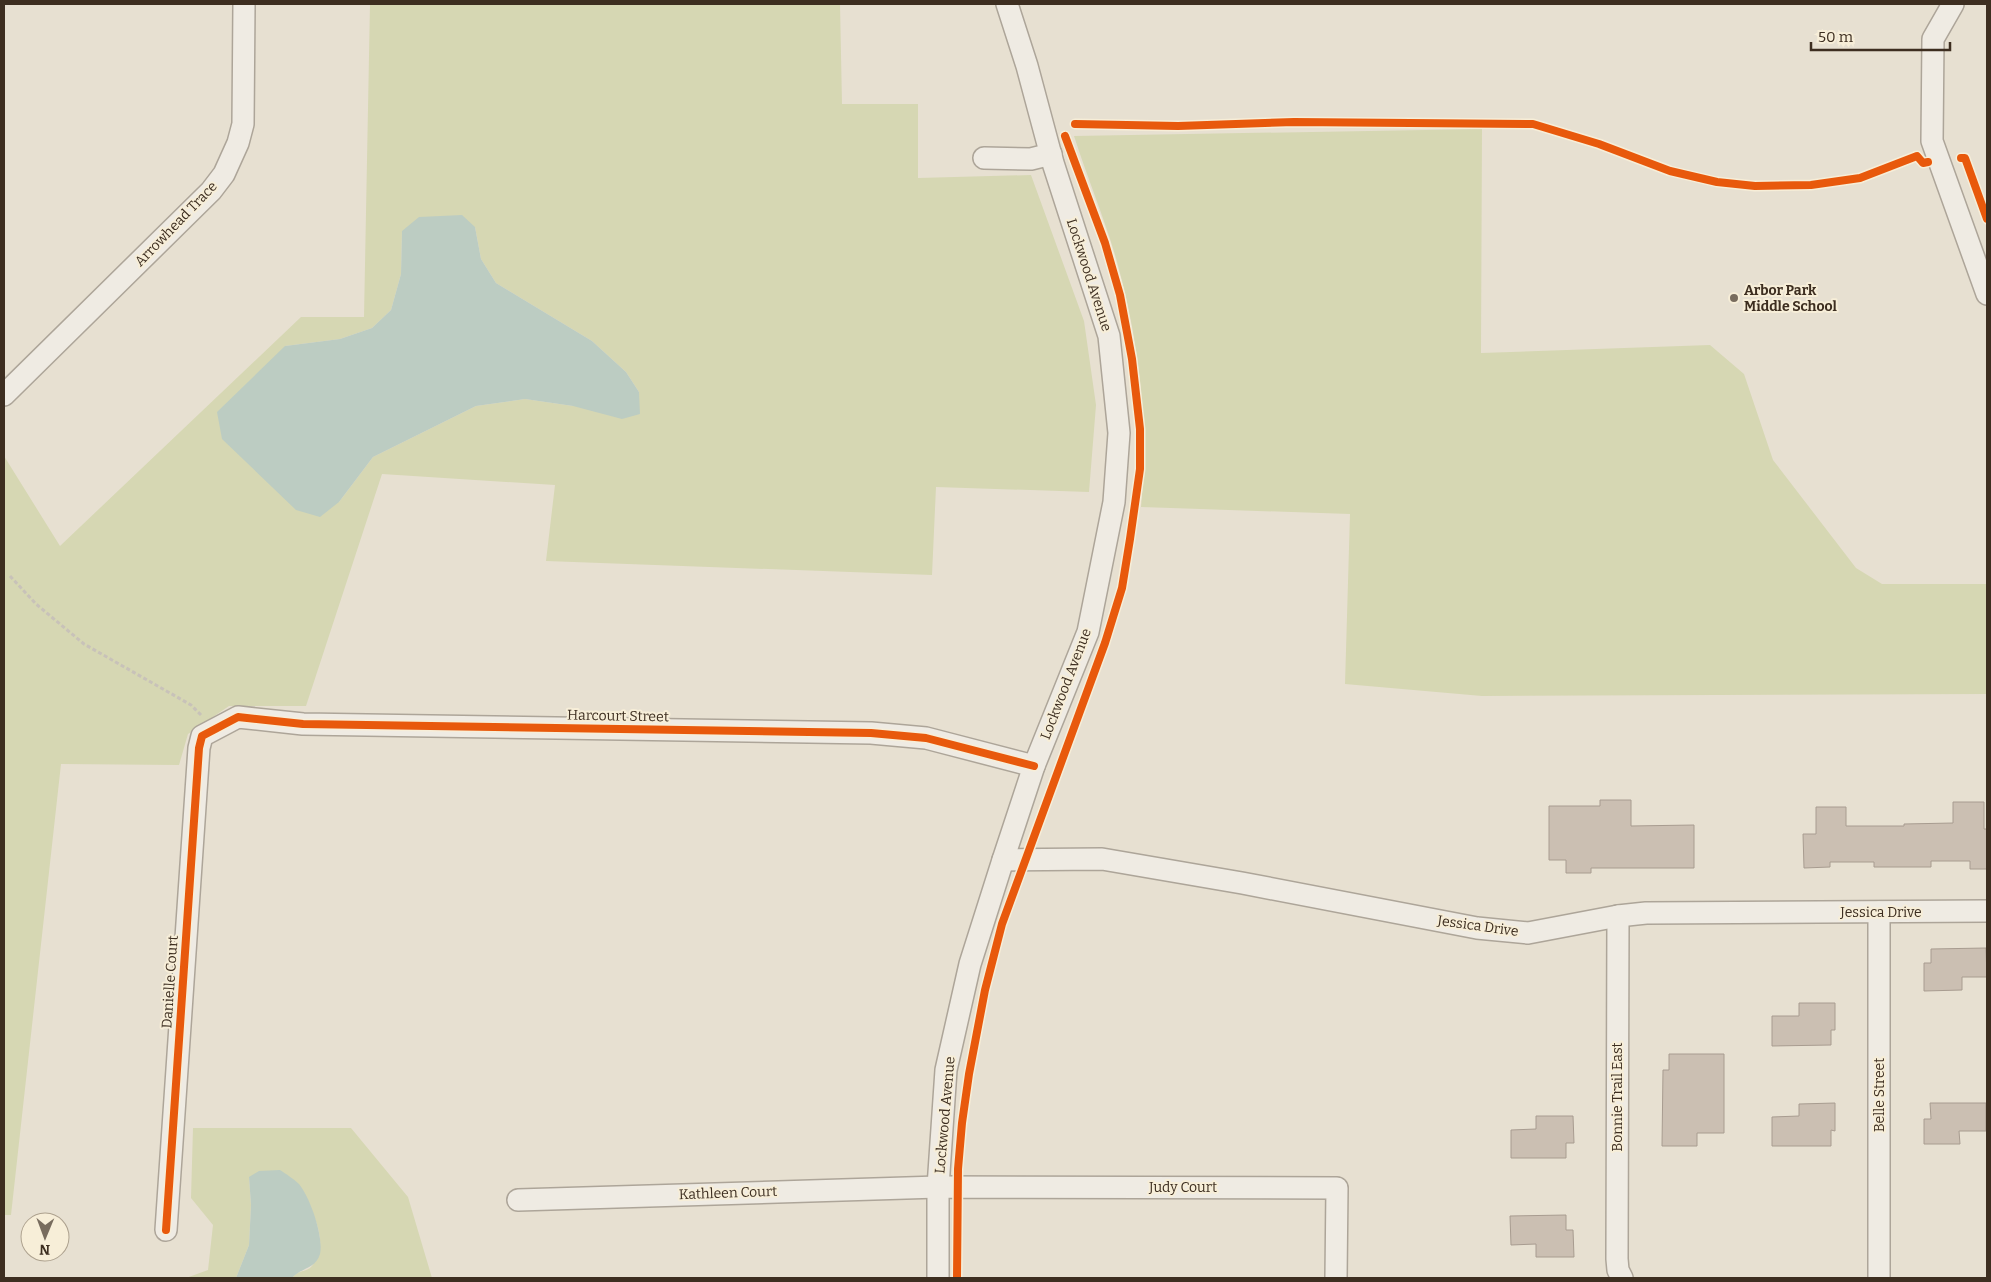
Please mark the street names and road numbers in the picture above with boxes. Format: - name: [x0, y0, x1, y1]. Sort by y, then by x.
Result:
- street label: Arrowhead Trace: [131, 178, 221, 270]
- street label: Lockwood Avenue: [1063, 216, 1115, 334]
- street label: Lockwood Avenue: [1037, 626, 1095, 742]
- street label: Harcourt Street: [567, 707, 669, 725]
- street label: Jessica Drive: [1839, 904, 1922, 921]
- street label: Jessica Drive: [1435, 912, 1520, 940]
- street label: Danielle Court: [158, 935, 182, 1029]
- street label: Bonnie Trail East: [1609, 1042, 1626, 1152]
- street label: Lockwood Avenue: [931, 1056, 959, 1174]
- street label: Belle Street: [1871, 1058, 1888, 1132]
- street label: Judy Court: [1148, 1179, 1217, 1196]
- street label: Kathleen Court: [679, 1183, 777, 1203]

